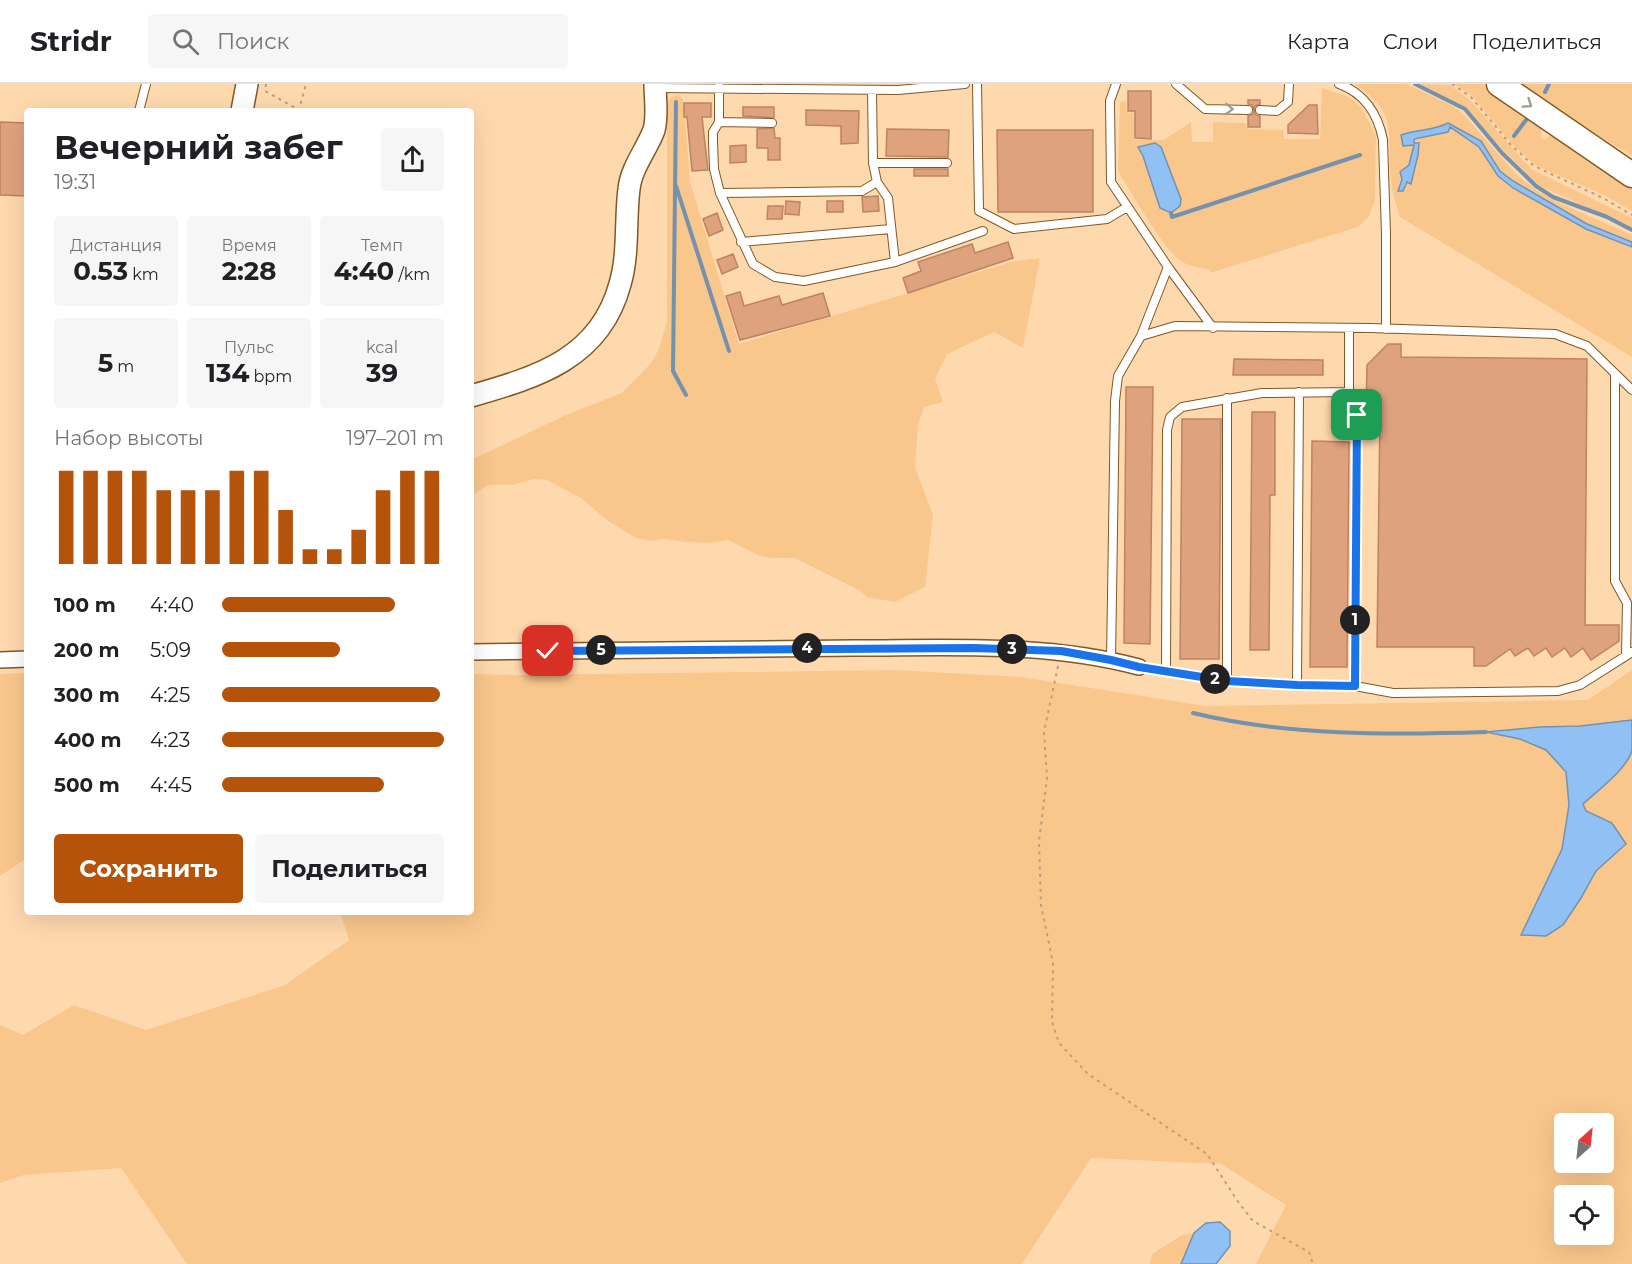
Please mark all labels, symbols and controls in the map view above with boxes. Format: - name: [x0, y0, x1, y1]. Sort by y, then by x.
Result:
- search box: [148, 14, 568, 68]
- text: Stridr: [30, 24, 112, 58]
- icon: search: [169, 25, 202, 58]
- text: Поиск: [217, 28, 289, 55]
- text: Карта: [1287, 29, 1350, 54]
- text: Слои: [1383, 29, 1438, 54]
- text: Поделиться: [1471, 29, 1602, 54]
- one-way arrow: [1521, 97, 1532, 108]
- one-way arrow: [1224, 103, 1233, 116]
- text: Вечерний забег: [54, 127, 343, 167]
- button: share: [381, 128, 444, 191]
- text: 19:31: [54, 170, 96, 194]
- text: Дистанция: [70, 236, 162, 255]
- text: Время: [221, 236, 277, 255]
- text: Темп: [361, 236, 403, 255]
- text: 0.53: [73, 255, 128, 287]
- text: 2:28: [222, 255, 276, 287]
- text: 4:40: [334, 255, 394, 287]
- text: km: [128, 265, 159, 284]
- text: /km: [394, 265, 430, 284]
- text: Пульс: [224, 338, 274, 357]
- text: kcal: [366, 338, 398, 357]
- text: 5: [98, 347, 113, 379]
- text: m: [113, 357, 134, 376]
- text: 134: [206, 357, 249, 389]
- text: 39: [366, 357, 398, 389]
- text: bpm: [249, 367, 292, 386]
- pin: [1331, 389, 1382, 440]
- icon: arrive: [1340, 398, 1373, 431]
- text: Набор высоты: [54, 426, 203, 450]
- text: 197–201 m: [346, 426, 444, 450]
- text: 100 m: [54, 593, 116, 617]
- text: 4:40: [150, 593, 194, 617]
- pin: 1: [1340, 605, 1370, 635]
- text: 1: [1352, 610, 1358, 629]
- pin: [522, 625, 573, 676]
- pin: 4: [792, 633, 822, 663]
- icon: check: [531, 634, 564, 667]
- pin: 3: [997, 634, 1027, 664]
- pin: 5: [586, 635, 616, 665]
- text: 200 m: [54, 638, 120, 662]
- text: 5:09: [150, 638, 191, 662]
- text: 4: [801, 638, 813, 657]
- text: 3: [1007, 639, 1017, 658]
- text: 5: [596, 640, 606, 659]
- pin: 2: [1200, 664, 1230, 694]
- text: 2: [1210, 669, 1220, 688]
- text: 300 m: [54, 683, 120, 707]
- text: 4:25: [150, 683, 190, 707]
- text: 400 m: [54, 728, 122, 752]
- text: 4:23: [150, 728, 190, 752]
- text: 500 m: [54, 773, 120, 797]
- text: 4:45: [150, 773, 192, 797]
- button: Сохранить: [54, 834, 243, 903]
- button: Поделиться: [255, 834, 444, 903]
- north arrow: [1554, 1113, 1614, 1173]
- map controls: [1554, 1113, 1614, 1245]
- button: locate: [1554, 1185, 1614, 1245]

